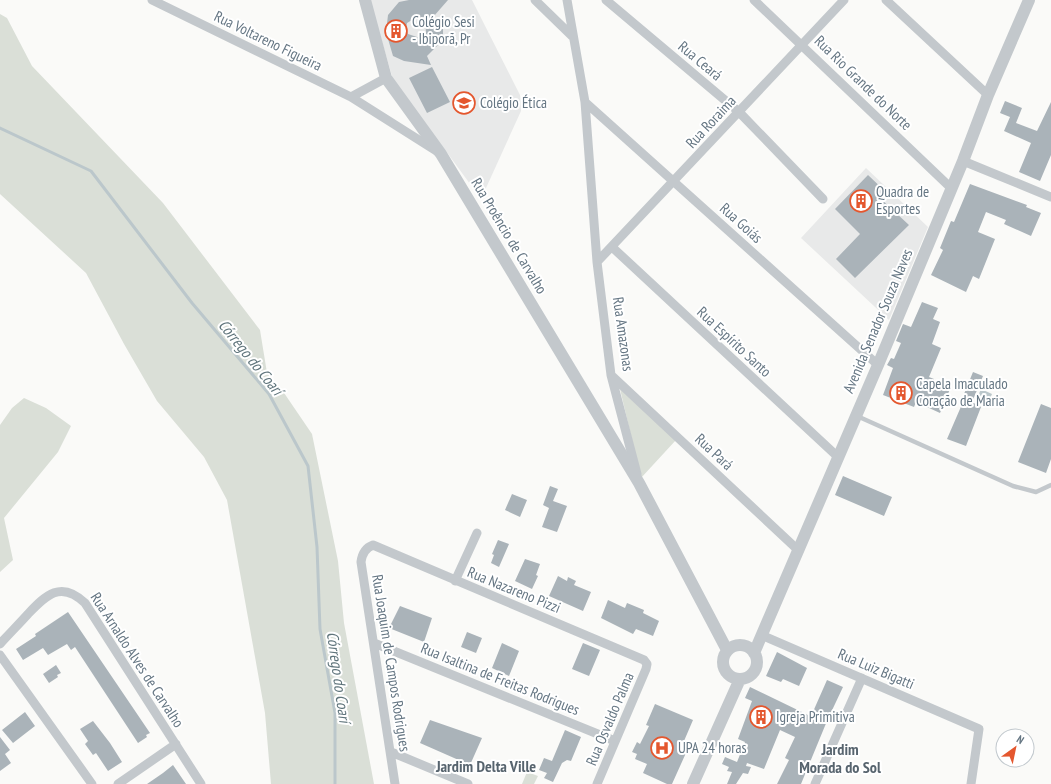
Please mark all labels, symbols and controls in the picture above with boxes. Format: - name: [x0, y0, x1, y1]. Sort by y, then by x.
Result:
- street label: Rua Voltareno Figueira: [211, 6, 325, 75]
- place label: Colégio Sesi - Ibiporã, Pr: [412, 12, 475, 48]
- building icon: Colégio Sesi - Ibiporã, Pr: [383, 18, 409, 44]
- street label: Rua Rio Grande do Norte: [811, 31, 916, 134]
- street label: Rua Ceará: [674, 37, 726, 84]
- school or university icon: Colégio Ética: [451, 90, 477, 116]
- street label: Rua Roraima: [681, 91, 740, 152]
- place label: Colégio Ética: [480, 93, 547, 112]
- street label: Rua Proêncio de Carvalho: [467, 174, 552, 297]
- place label: Quadra de Esportes: [876, 182, 929, 218]
- building icon: Quadra de Esportes: [848, 188, 874, 214]
- street label: Rua Goiás: [716, 198, 767, 247]
- street label: Avenida Senador Souza Naves: [839, 246, 917, 396]
- street label: Rua Amazonas: [609, 296, 638, 372]
- street label: Rua Espírito Santo: [693, 302, 775, 381]
- water label: Córrego do Coarí: [214, 315, 290, 402]
- place label: Capela Imaculado Coração de Maria: [916, 374, 1008, 410]
- building icon: Capela Imaculado Coração de Maria: [888, 380, 914, 406]
- street label: Rua Pará: [691, 429, 737, 474]
- street label: Rua Nazareno Pizzi: [465, 562, 564, 617]
- street label: Rua Joaquim de Campos Rodrigues: [368, 573, 415, 753]
- street label: Rua Arnaldo Alves de Carvalho: [87, 589, 188, 731]
- water label: Córrego do Coarí: [323, 630, 356, 727]
- street label: Rua Isaltina de Freitas Rodrigues: [418, 638, 582, 719]
- street label: Rua Luiz Bigatti: [835, 644, 917, 693]
- street label: Rua Osvaldo Palma: [581, 669, 638, 768]
- building icon: Igreja Primitiva: [748, 704, 774, 730]
- place label: Igreja Primitiva: [776, 707, 855, 726]
- north arrow: [995, 728, 1035, 768]
- text: N: [1014, 732, 1027, 747]
- hospital icon: UPA 24 horas: [649, 735, 675, 761]
- place label: UPA 24 horas: [678, 738, 747, 757]
- district label: Jardim Morada do Sol: [799, 739, 881, 777]
- district label: Jardim Delta Ville: [435, 756, 536, 776]

